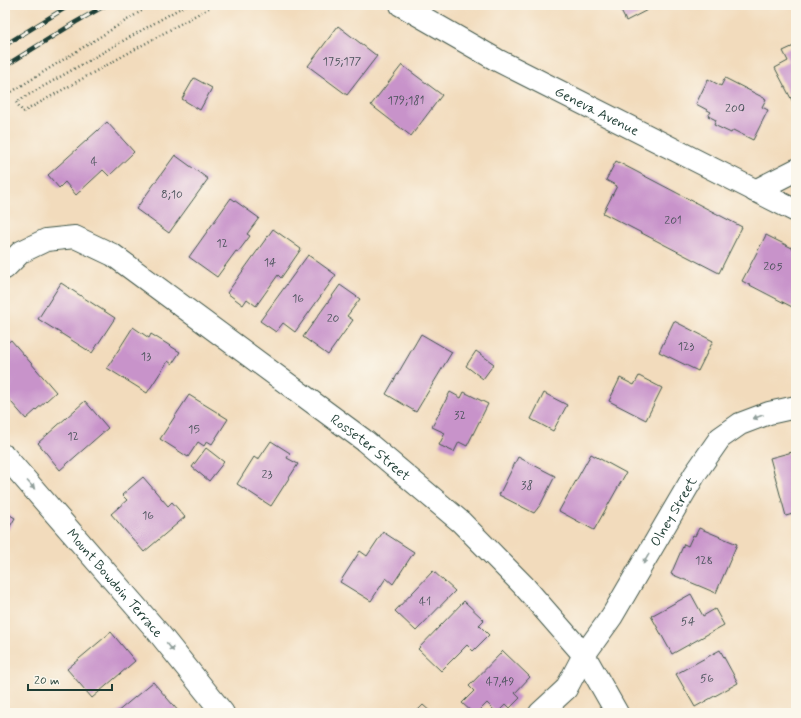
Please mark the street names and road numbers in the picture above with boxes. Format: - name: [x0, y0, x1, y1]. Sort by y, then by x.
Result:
- street label: Geneva Avenue: [552, 83, 642, 140]
- street label: Rosseter Street: [327, 411, 414, 486]
- street label: Olney Street: [647, 473, 702, 550]
- street label: Mount Bowdoin Terrace: [62, 525, 167, 642]

